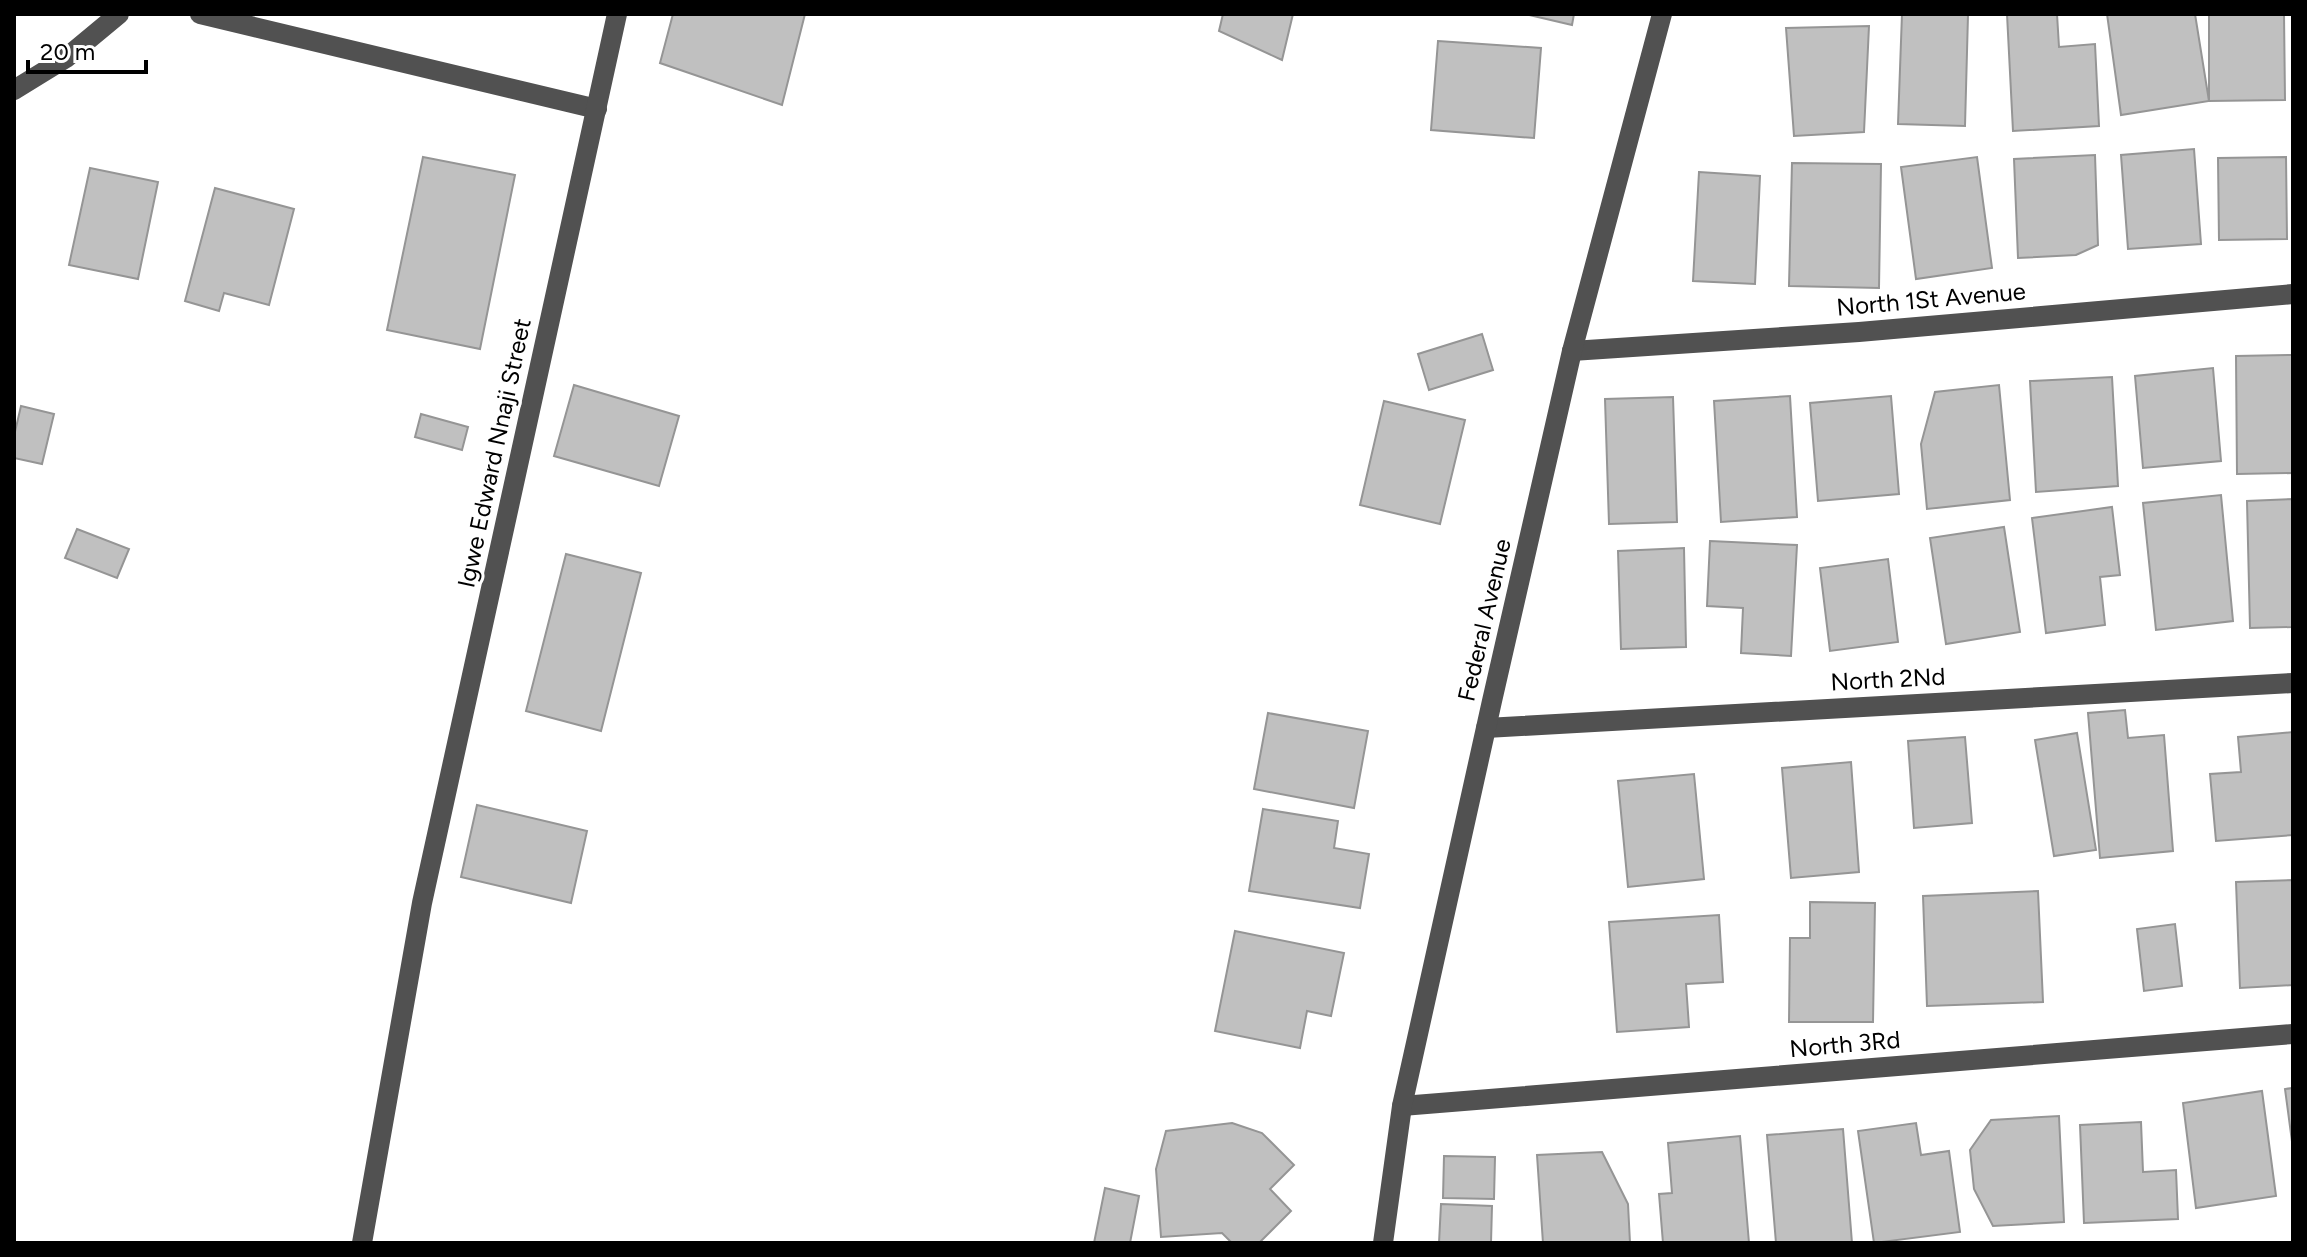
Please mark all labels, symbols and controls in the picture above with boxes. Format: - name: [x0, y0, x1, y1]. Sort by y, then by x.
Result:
- scale bar: [28, 24, 146, 74]
- text: 20 m: [40, 37, 95, 66]
- street label: North 1St Avenue: [1835, 276, 2027, 322]
- street label: Igwe Edward Nnaji Street: [451, 316, 537, 590]
- street label: Federal Avenue: [1451, 536, 1517, 704]
- street label: North 2Nd: [1830, 662, 1946, 696]
- street label: North 3Rd: [1788, 1025, 1902, 1063]

